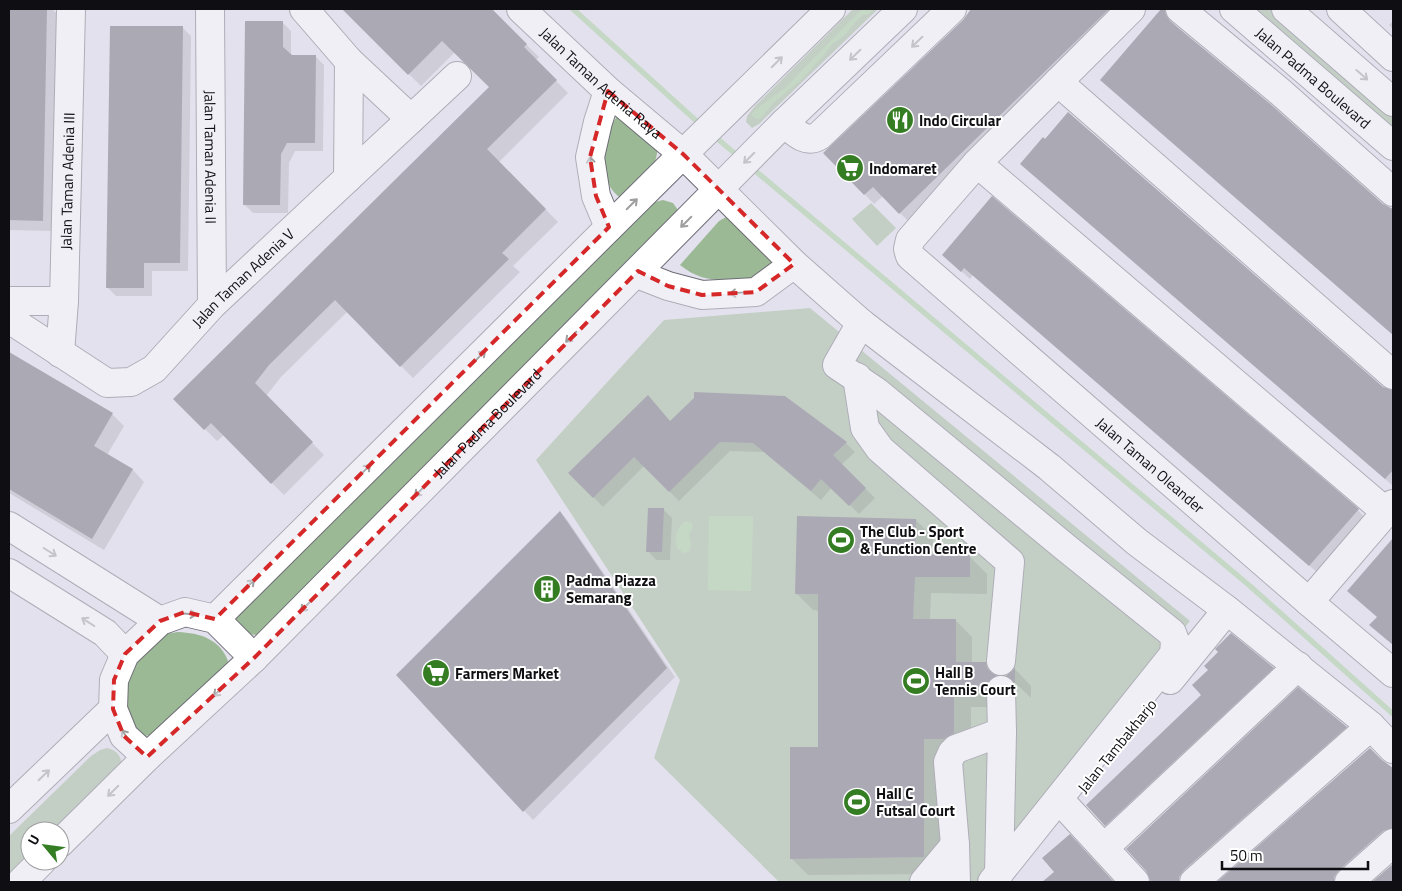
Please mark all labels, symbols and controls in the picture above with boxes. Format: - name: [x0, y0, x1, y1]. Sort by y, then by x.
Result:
- street label: Jalan Taman Adenia Raya: [535, 21, 668, 144]
- street label: Jalan Padma Boulevard: [1251, 21, 1376, 134]
- one-way arrow: [911, 36, 923, 48]
- one-way arrow: [849, 49, 861, 61]
- one-way arrow: [771, 56, 783, 68]
- one-way arrow: [1356, 69, 1369, 81]
- street label: Jalan Taman Adenia II: [199, 90, 223, 224]
- restaurant icon: Indo Circular: [885, 105, 915, 135]
- place label: Indo Circular: [919, 109, 1001, 132]
- street label: Jalan Taman Adenia III: [54, 112, 80, 250]
- one-way arrow: [743, 152, 755, 165]
- supermarket icon: Indomaret: [835, 153, 865, 183]
- one-way arrow: [586, 156, 596, 172]
- place label: Indomaret: [869, 157, 937, 180]
- one-way arrow: [626, 198, 638, 210]
- one-way arrow: [680, 216, 692, 229]
- street label: Jalan Taman Adenia V: [186, 222, 299, 332]
- one-way arrow: [729, 288, 745, 298]
- one-way arrow: [565, 331, 577, 344]
- one-way arrow: [474, 350, 486, 362]
- street label: Jalan Padma Boulevard: [428, 363, 546, 483]
- street label: Jalan Taman Oleander: [1091, 411, 1210, 518]
- one-way arrow: [358, 465, 370, 477]
- one-way arrow: [414, 484, 426, 497]
- place label: The Club - Sport & Function Centre: [860, 520, 977, 560]
- sports icon: The Club - Sport & Function Centre: [826, 525, 856, 555]
- one-way arrow: [43, 548, 57, 558]
- place label: Padma Piazza Semarang: [566, 569, 656, 609]
- building icon: Padma Piazza Semarang: [532, 574, 562, 604]
- one-way arrow: [243, 579, 256, 591]
- one-way arrow: [300, 600, 312, 612]
- one-way arrow: [181, 610, 197, 619]
- one-way arrow: [82, 617, 96, 627]
- supermarket icon: Farmers Market: [421, 658, 451, 688]
- place label: Hall B Tennis Court: [935, 661, 1016, 701]
- place label: Farmers Market: [455, 662, 560, 685]
- sports icon: Hall B Tennis Court: [901, 666, 931, 696]
- one-way arrow: [212, 685, 225, 697]
- street label: Jalan Tambakharjo: [1072, 694, 1162, 798]
- one-way arrow: [121, 729, 131, 743]
- one-way arrow: [38, 769, 50, 781]
- place label: Hall C Futsal Court: [876, 782, 956, 822]
- one-way arrow: [107, 785, 119, 797]
- sports icon: Hall C Futsal Court: [842, 787, 872, 817]
- north arrow: [20, 821, 70, 871]
- text: U: [22, 830, 45, 849]
- scale bar: [1222, 838, 1368, 870]
- text: 50 m: [1230, 844, 1263, 867]

